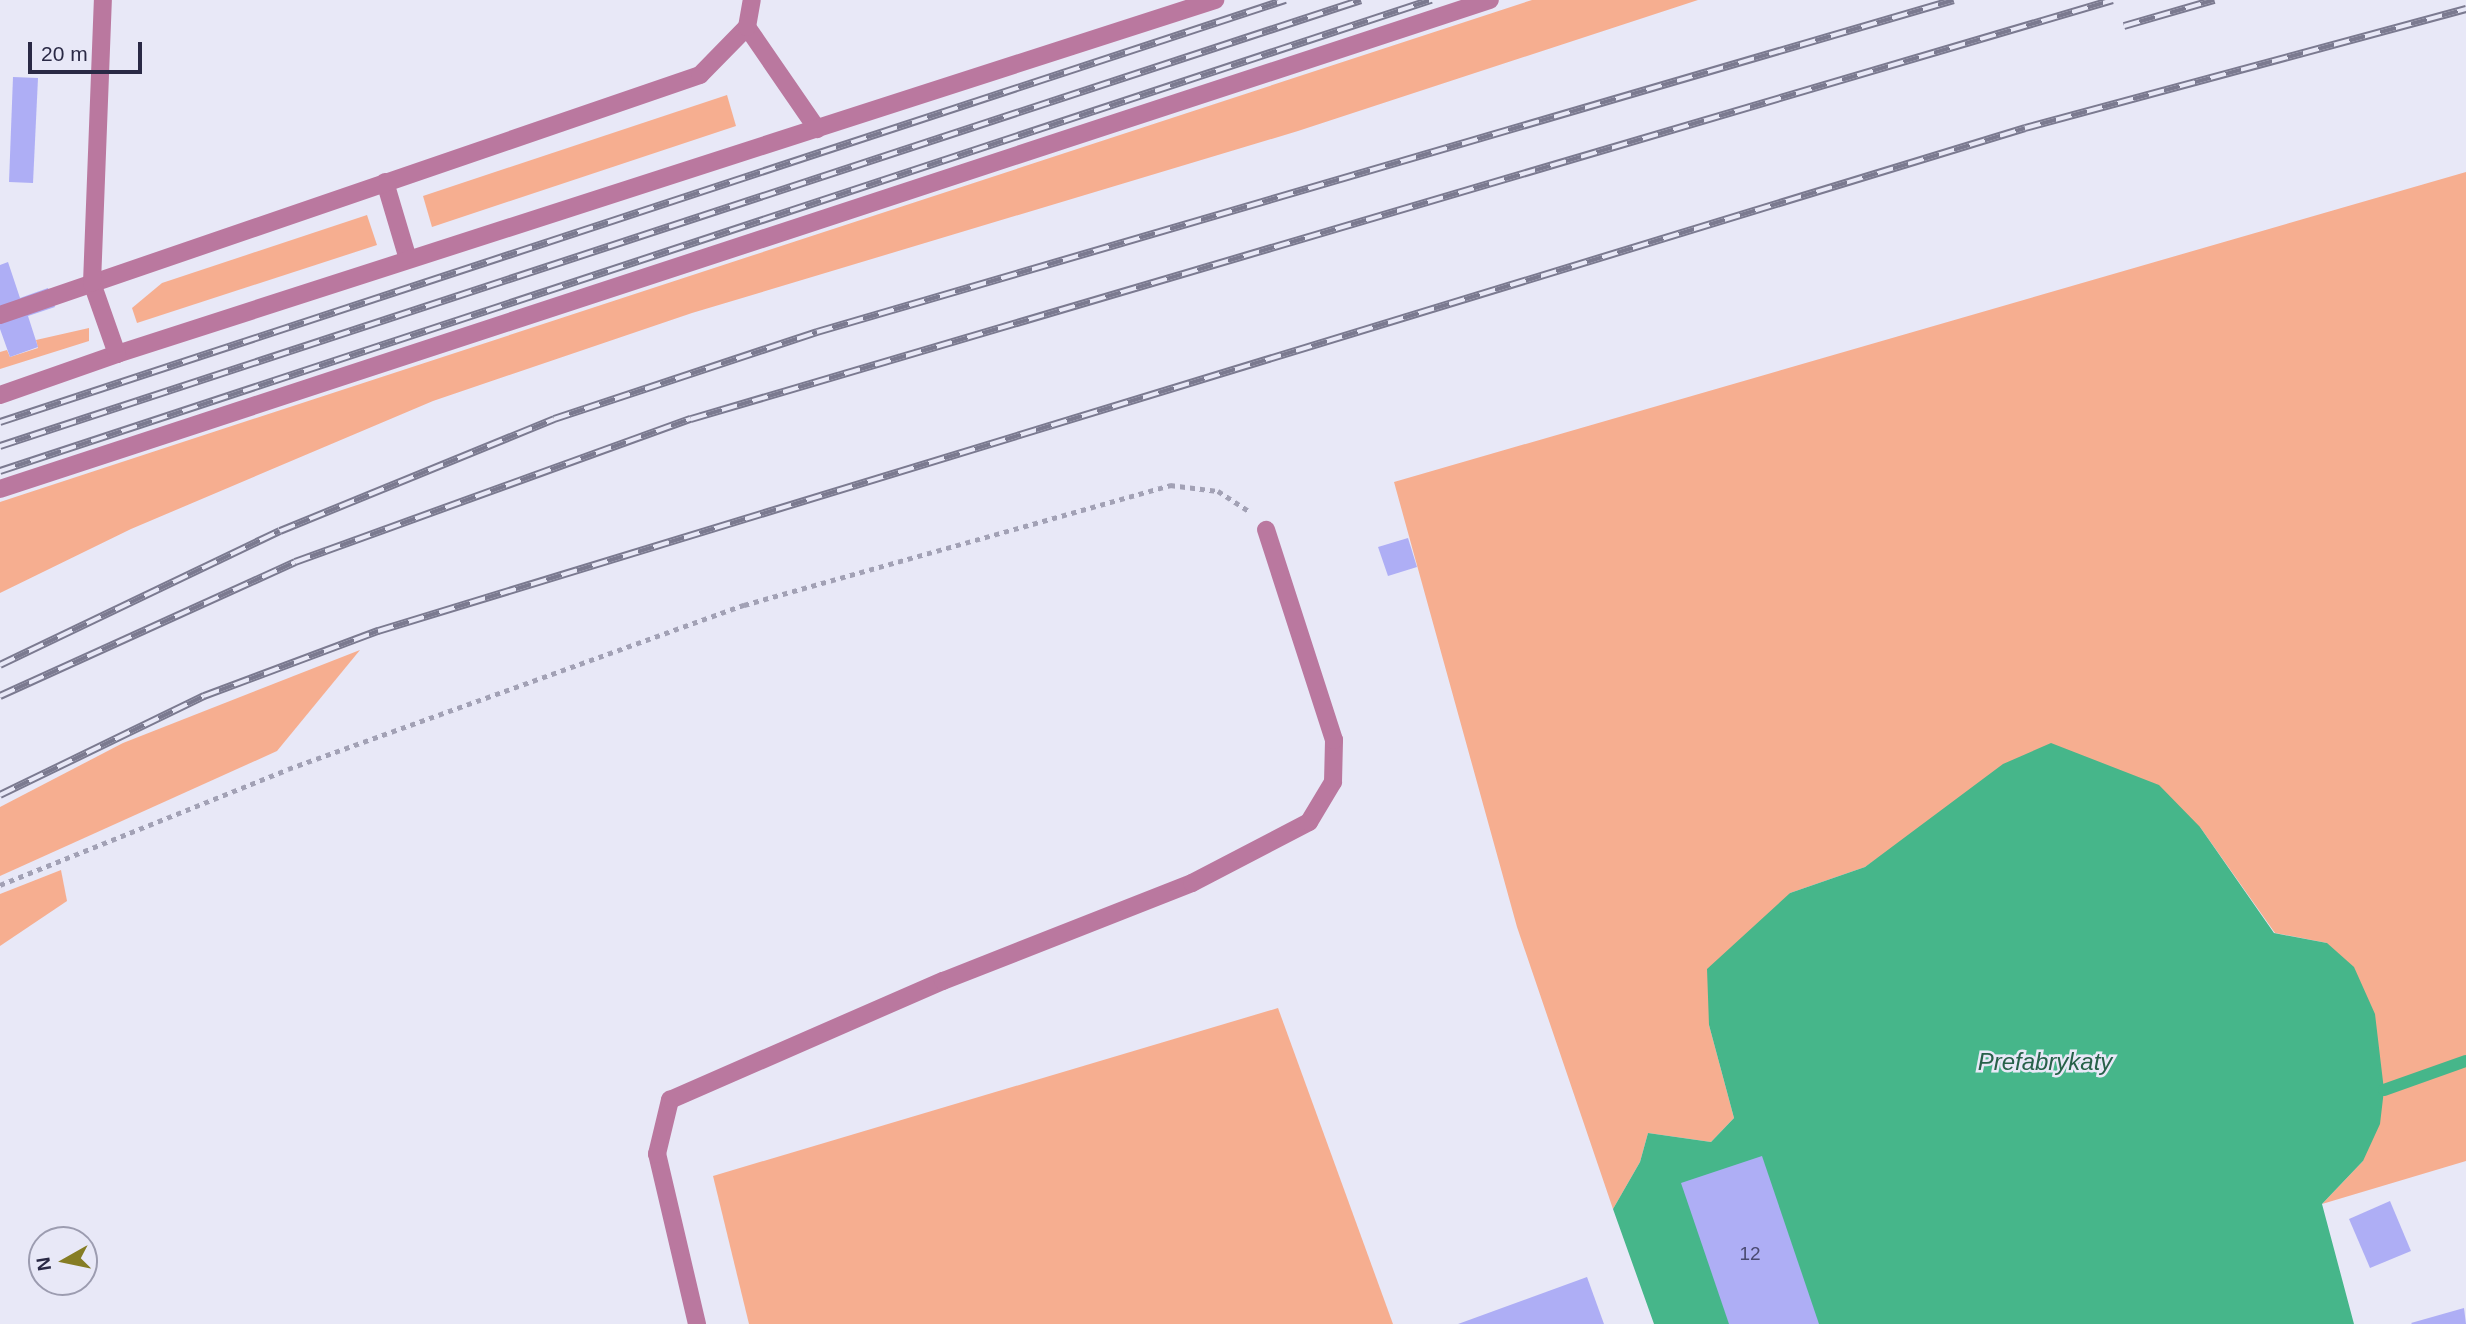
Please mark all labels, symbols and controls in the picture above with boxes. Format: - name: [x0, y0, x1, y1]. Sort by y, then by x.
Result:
- scale bar: [32, 28, 145, 72]
- text: 20 m: [41, 42, 88, 65]
- water label: Prefabrykaty: [1978, 1048, 2112, 1076]
- north arrow: [28, 1226, 98, 1296]
- house number: 12: [1739, 1243, 1761, 1265]
- text: N: [32, 1256, 55, 1272]

